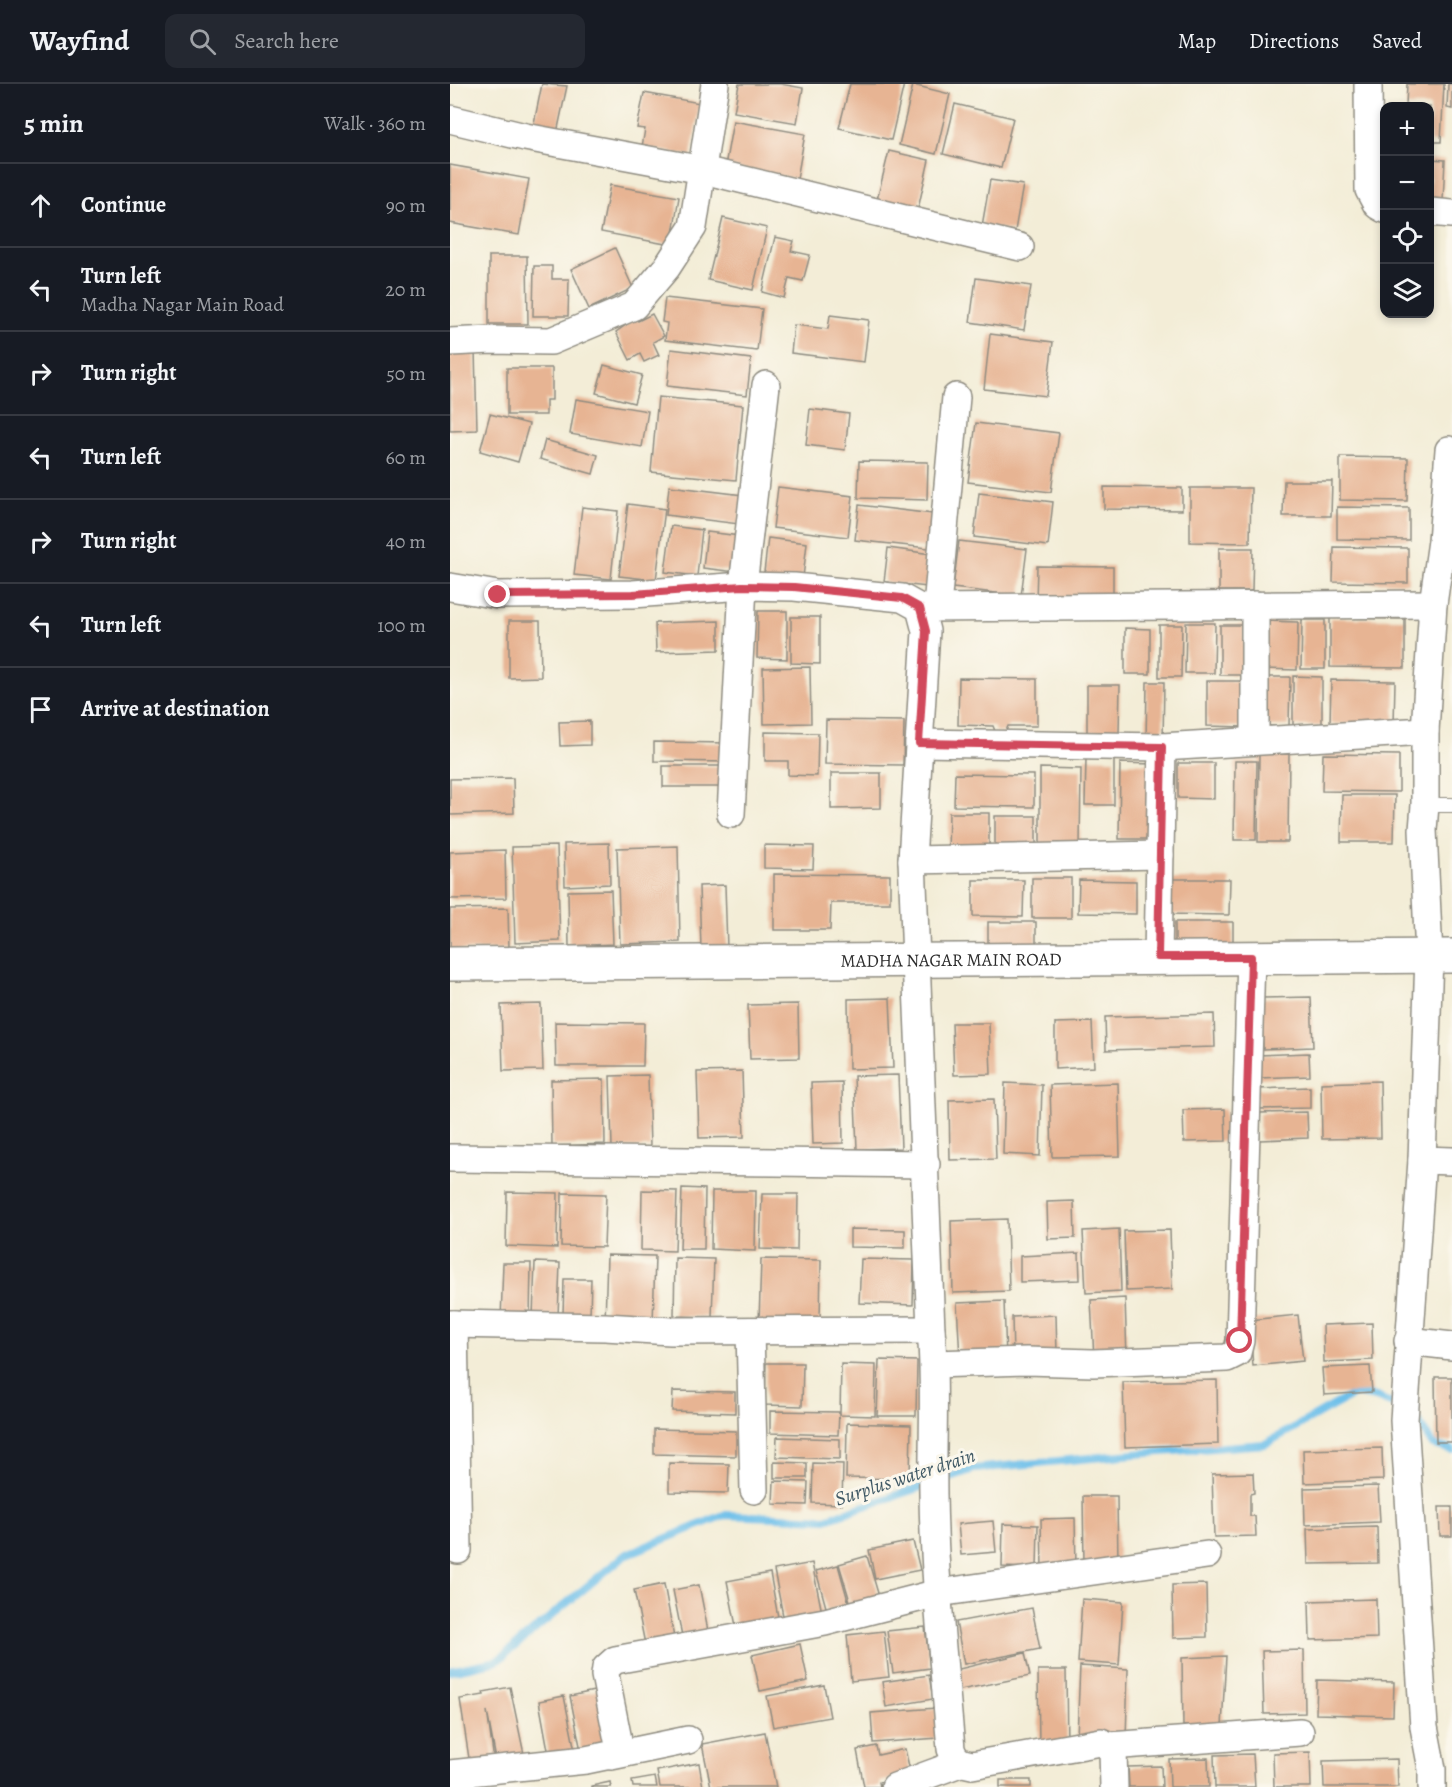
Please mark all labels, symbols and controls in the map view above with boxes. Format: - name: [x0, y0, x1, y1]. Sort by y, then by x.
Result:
- search box: [165, 14, 585, 68]
- text: Wayfind: [30, 22, 129, 60]
- icon: search: [186, 25, 219, 58]
- text: Search here: [234, 26, 339, 56]
- text: Map: [1178, 27, 1216, 55]
- text: Directions: [1249, 27, 1339, 55]
- text: Saved: [1372, 27, 1422, 55]
- map controls: [1380, 102, 1434, 318]
- button: +: [1380, 102, 1434, 156]
- text: 5 min: [24, 106, 84, 141]
- text: Walk · 360 m: [324, 110, 426, 137]
- button: −: [1380, 156, 1434, 210]
- icon: ahead: [24, 189, 57, 222]
- text: Continue: [81, 190, 166, 220]
- text: 90 m: [386, 192, 426, 219]
- button: locate: [1380, 210, 1434, 264]
- text: Turn left: [81, 261, 161, 291]
- button: layers: [1380, 264, 1434, 318]
- icon: left: [24, 273, 57, 306]
- text: 20 m: [385, 276, 426, 303]
- text: Madha Nagar Main Road: [81, 291, 284, 318]
- icon: right: [24, 357, 57, 390]
- text: Turn right: [81, 358, 177, 388]
- text: 50 m: [386, 360, 426, 387]
- icon: left: [24, 441, 57, 474]
- text: Turn left: [81, 442, 161, 472]
- text: 60 m: [386, 444, 426, 471]
- icon: right: [24, 525, 57, 558]
- text: Turn right: [81, 526, 177, 556]
- text: 40 m: [386, 528, 426, 555]
- route end: [484, 581, 510, 607]
- icon: left: [24, 609, 57, 642]
- text: Turn left: [81, 610, 161, 640]
- text: 100 m: [377, 612, 426, 639]
- icon: arrive: [24, 693, 57, 726]
- text: Arrive at destination: [81, 694, 270, 724]
- street label: MADHA NAGAR MAIN ROAD: [840, 947, 1062, 973]
- route start: [1226, 1327, 1252, 1353]
- water label: Surplus water drain: [831, 1442, 979, 1512]

